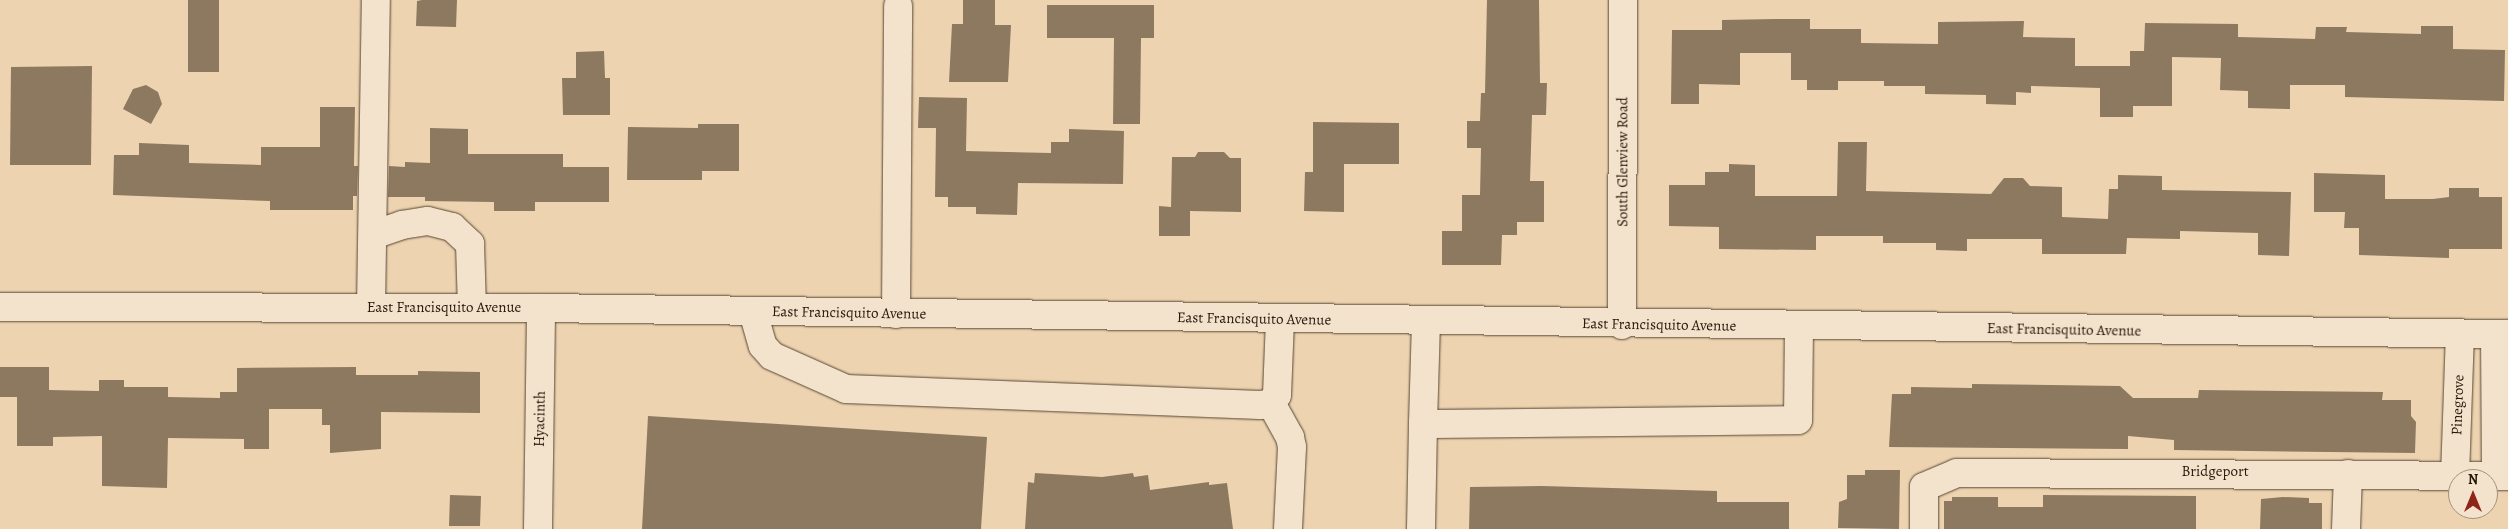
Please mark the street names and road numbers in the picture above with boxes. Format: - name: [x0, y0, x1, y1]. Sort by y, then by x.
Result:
- street label: South Glenview Road: [1614, 97, 1632, 227]
- street label: East Francisquito Avenue: [367, 299, 521, 317]
- street label: East Francisquito Avenue: [772, 303, 926, 323]
- street label: East Francisquito Avenue: [1177, 309, 1331, 329]
- street label: East Francisquito Avenue: [1582, 315, 1736, 335]
- street label: East Francisquito Avenue: [1987, 320, 2141, 340]
- street label: Pinegrove: [2448, 374, 2468, 436]
- street label: Hyacinth: [531, 391, 549, 447]
- street label: Bridgeport: [2181, 463, 2249, 481]

